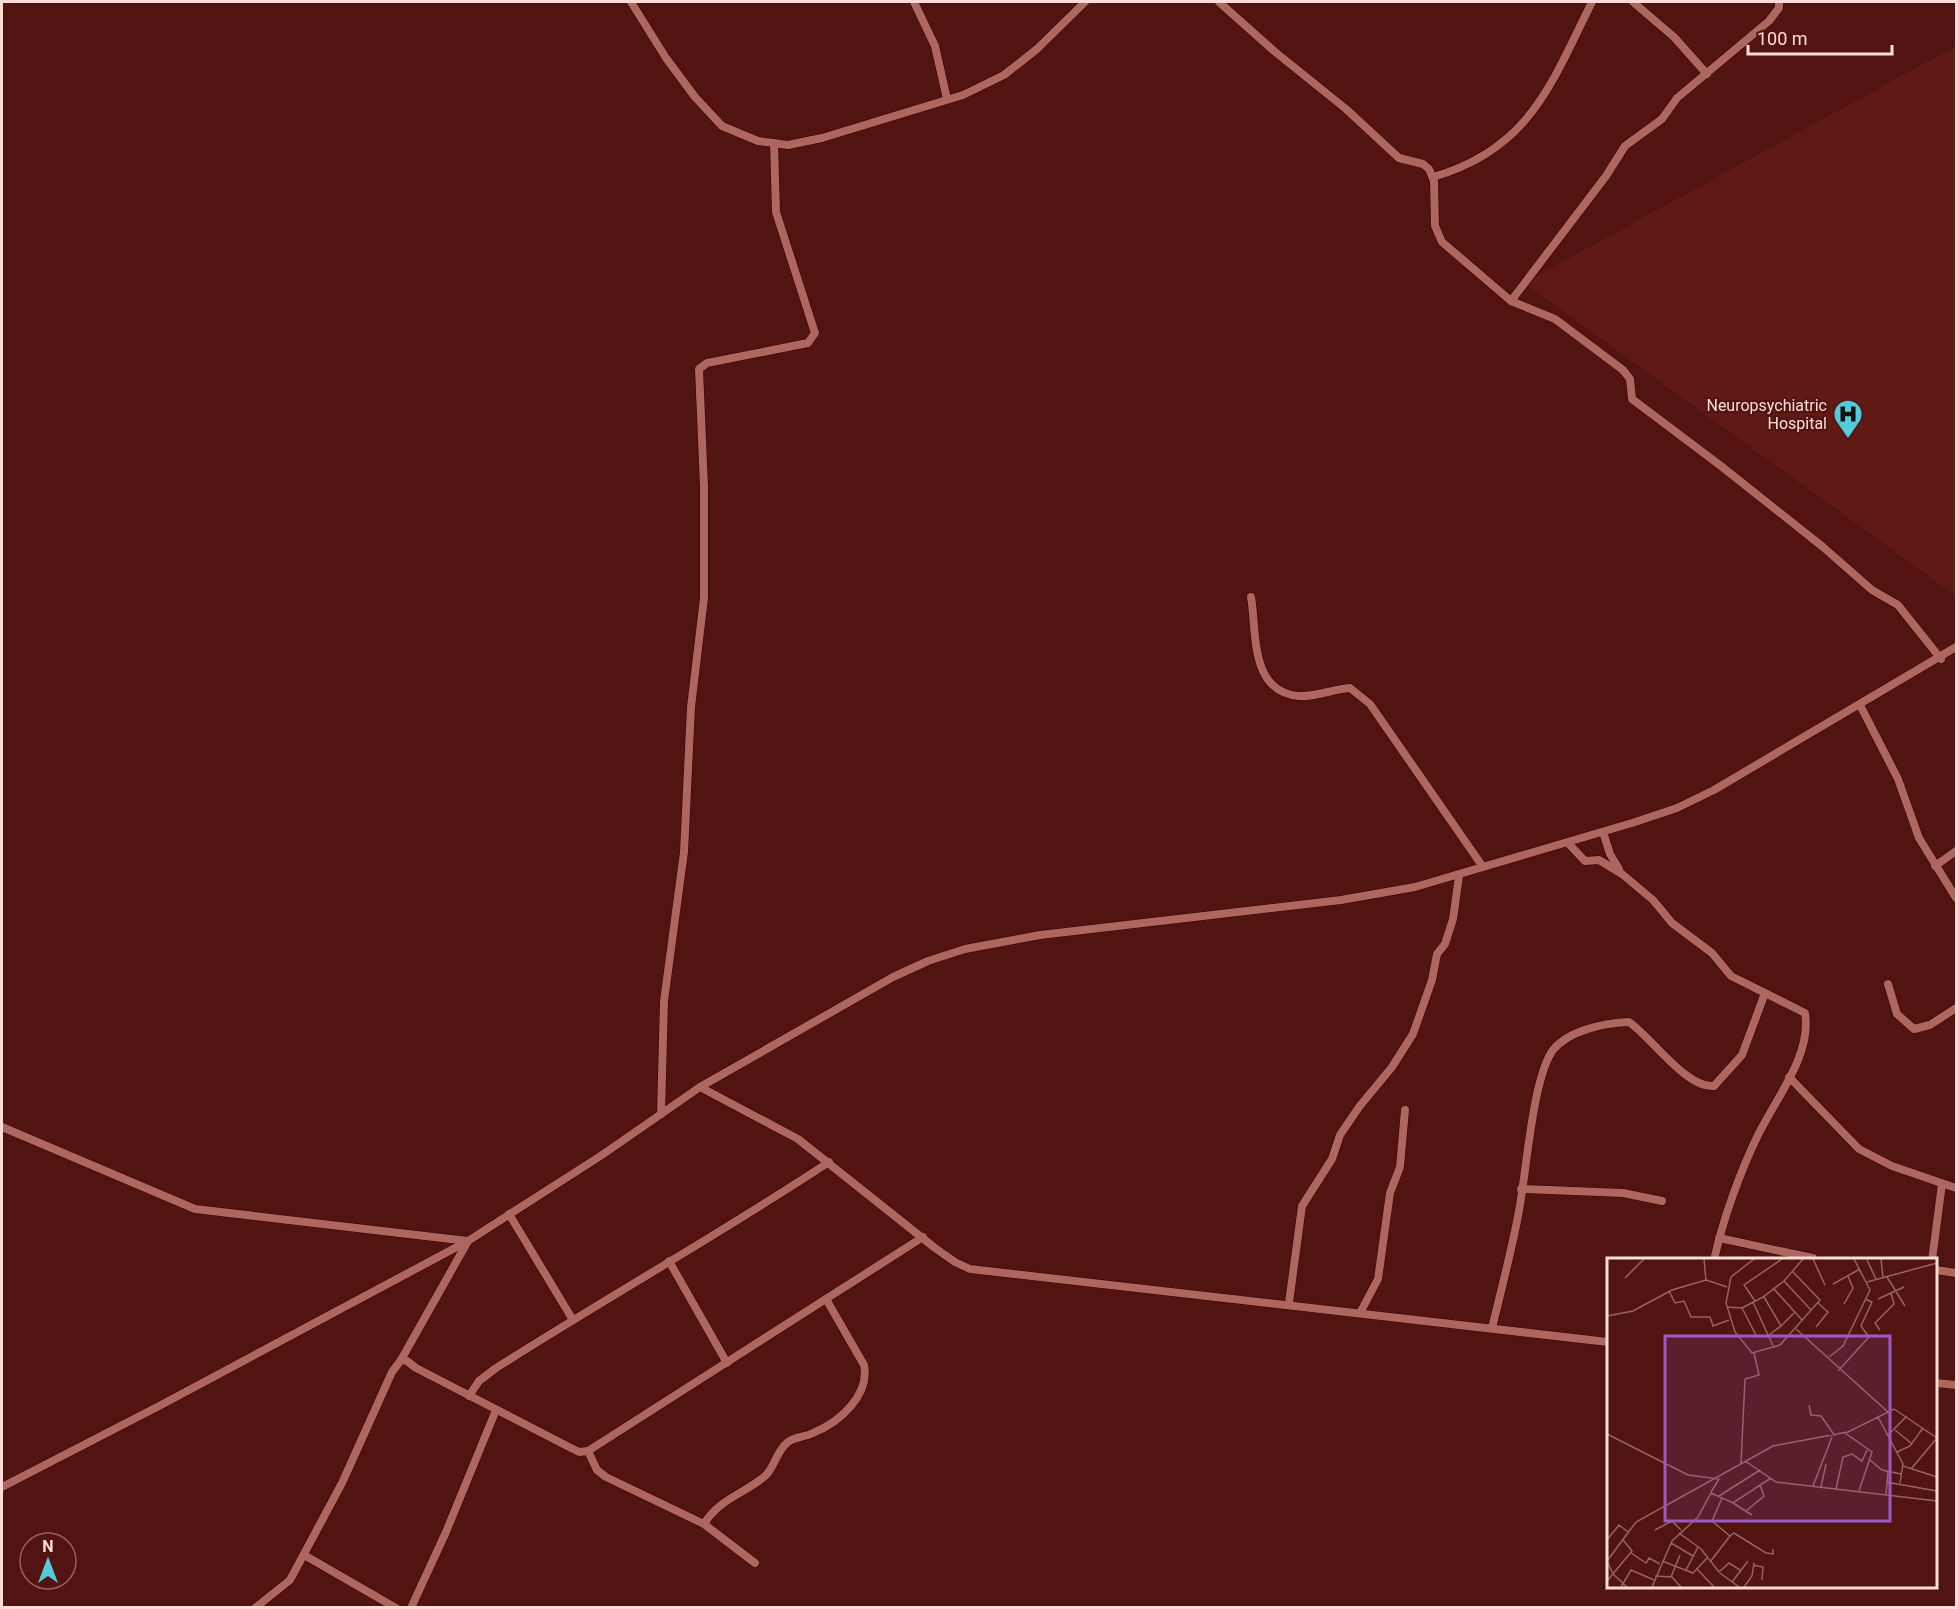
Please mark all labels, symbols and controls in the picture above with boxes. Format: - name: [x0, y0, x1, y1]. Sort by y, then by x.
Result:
- scale bar: [1748, 18, 1892, 56]
- text: 100 m: [1757, 28, 1808, 49]
- place label: Neuropsychiatric Hospital: [1706, 396, 1827, 433]
- hospital icon: Neuropsychiatric Hospital: [1832, 398, 1864, 440]
- inset map: [1607, 1258, 1937, 1588]
- north arrow: [18, 1531, 78, 1591]
- text: N: [42, 1537, 54, 1556]

